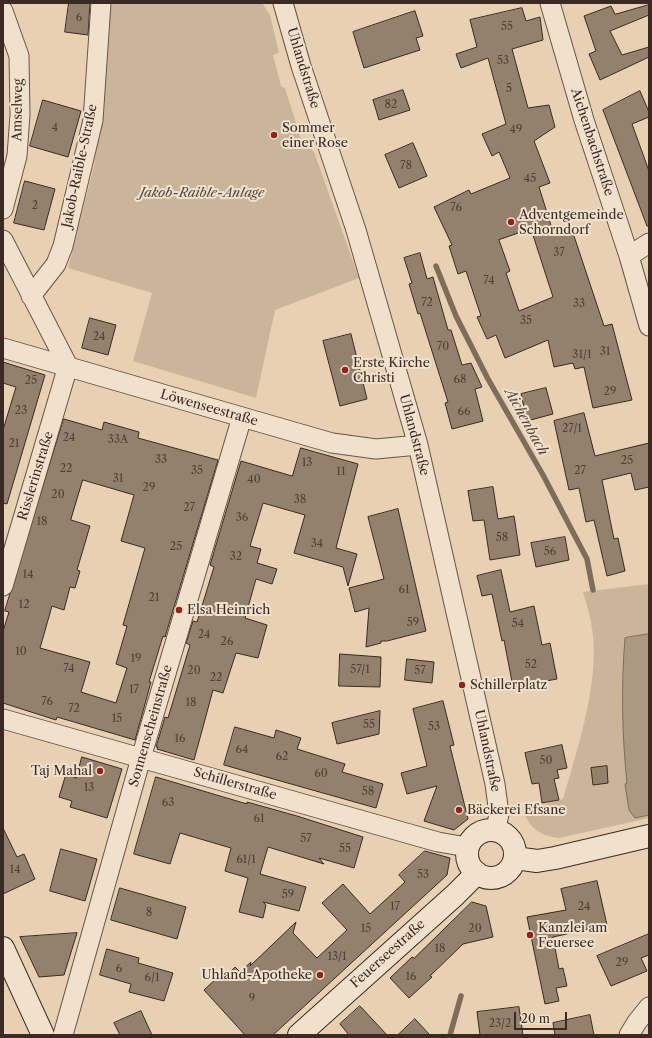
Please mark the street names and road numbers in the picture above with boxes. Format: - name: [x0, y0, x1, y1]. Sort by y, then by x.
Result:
- street label: Uhlandstraße: [283, 26, 323, 110]
- street label: Amselweg: [10, 78, 26, 142]
- street label: Aichenbachstraße: [567, 86, 617, 198]
- street label: Jakob-Raible-Straße: [59, 103, 101, 229]
- street label: Löwenseestraße: [158, 387, 260, 429]
- street label: Uhlandstraße: [396, 393, 432, 477]
- street label: Risslerinstraße: [15, 430, 57, 522]
- street label: Sonnenscheinstraße: [126, 663, 176, 789]
- street label: Uhlandstraße: [471, 708, 503, 794]
- street label: Schillerstraße: [192, 765, 278, 803]
- street label: Feuerseestraße: [348, 916, 428, 992]

